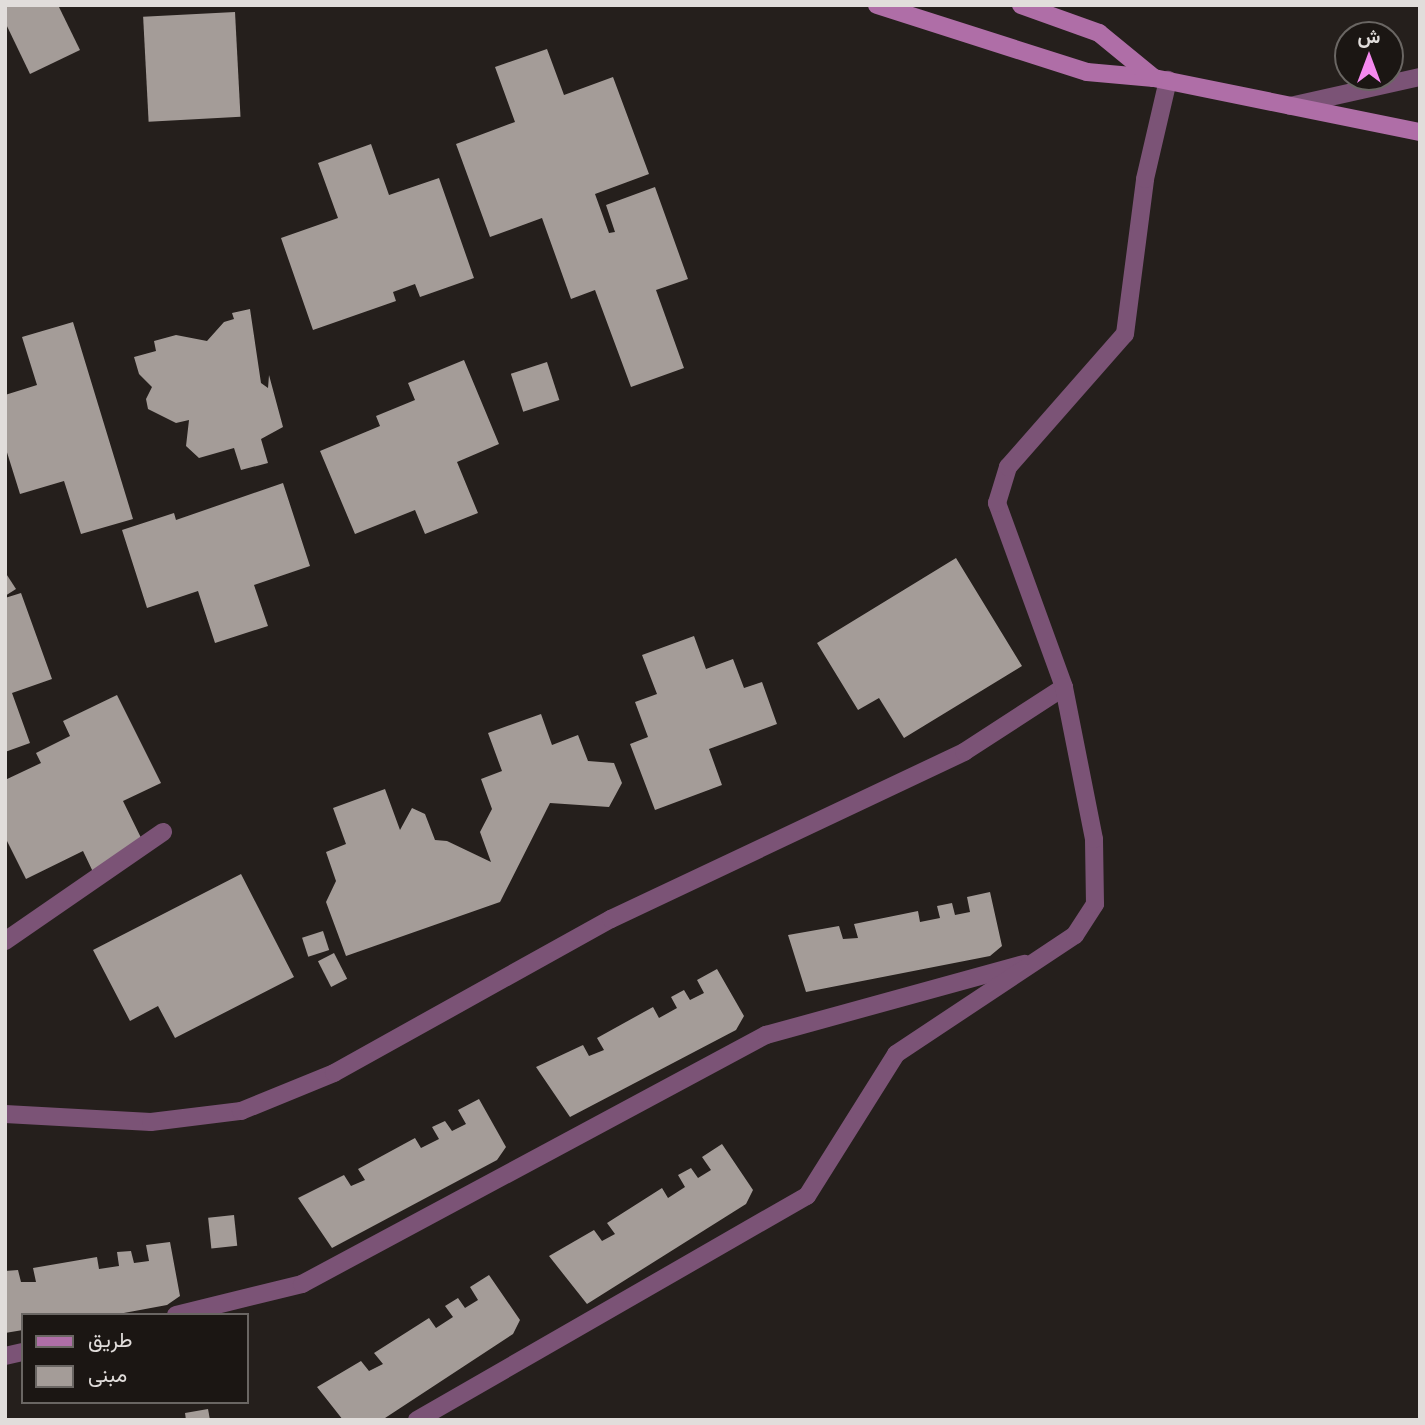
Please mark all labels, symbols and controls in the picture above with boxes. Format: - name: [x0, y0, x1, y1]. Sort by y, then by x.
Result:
- north arrow: [1334, 21, 1404, 91]
- text: ش: [1358, 25, 1380, 48]
- legend: [21, 1313, 248, 1404]
- text: طريق: [88, 1328, 133, 1352]
- text: مبنى: [88, 1363, 127, 1387]

